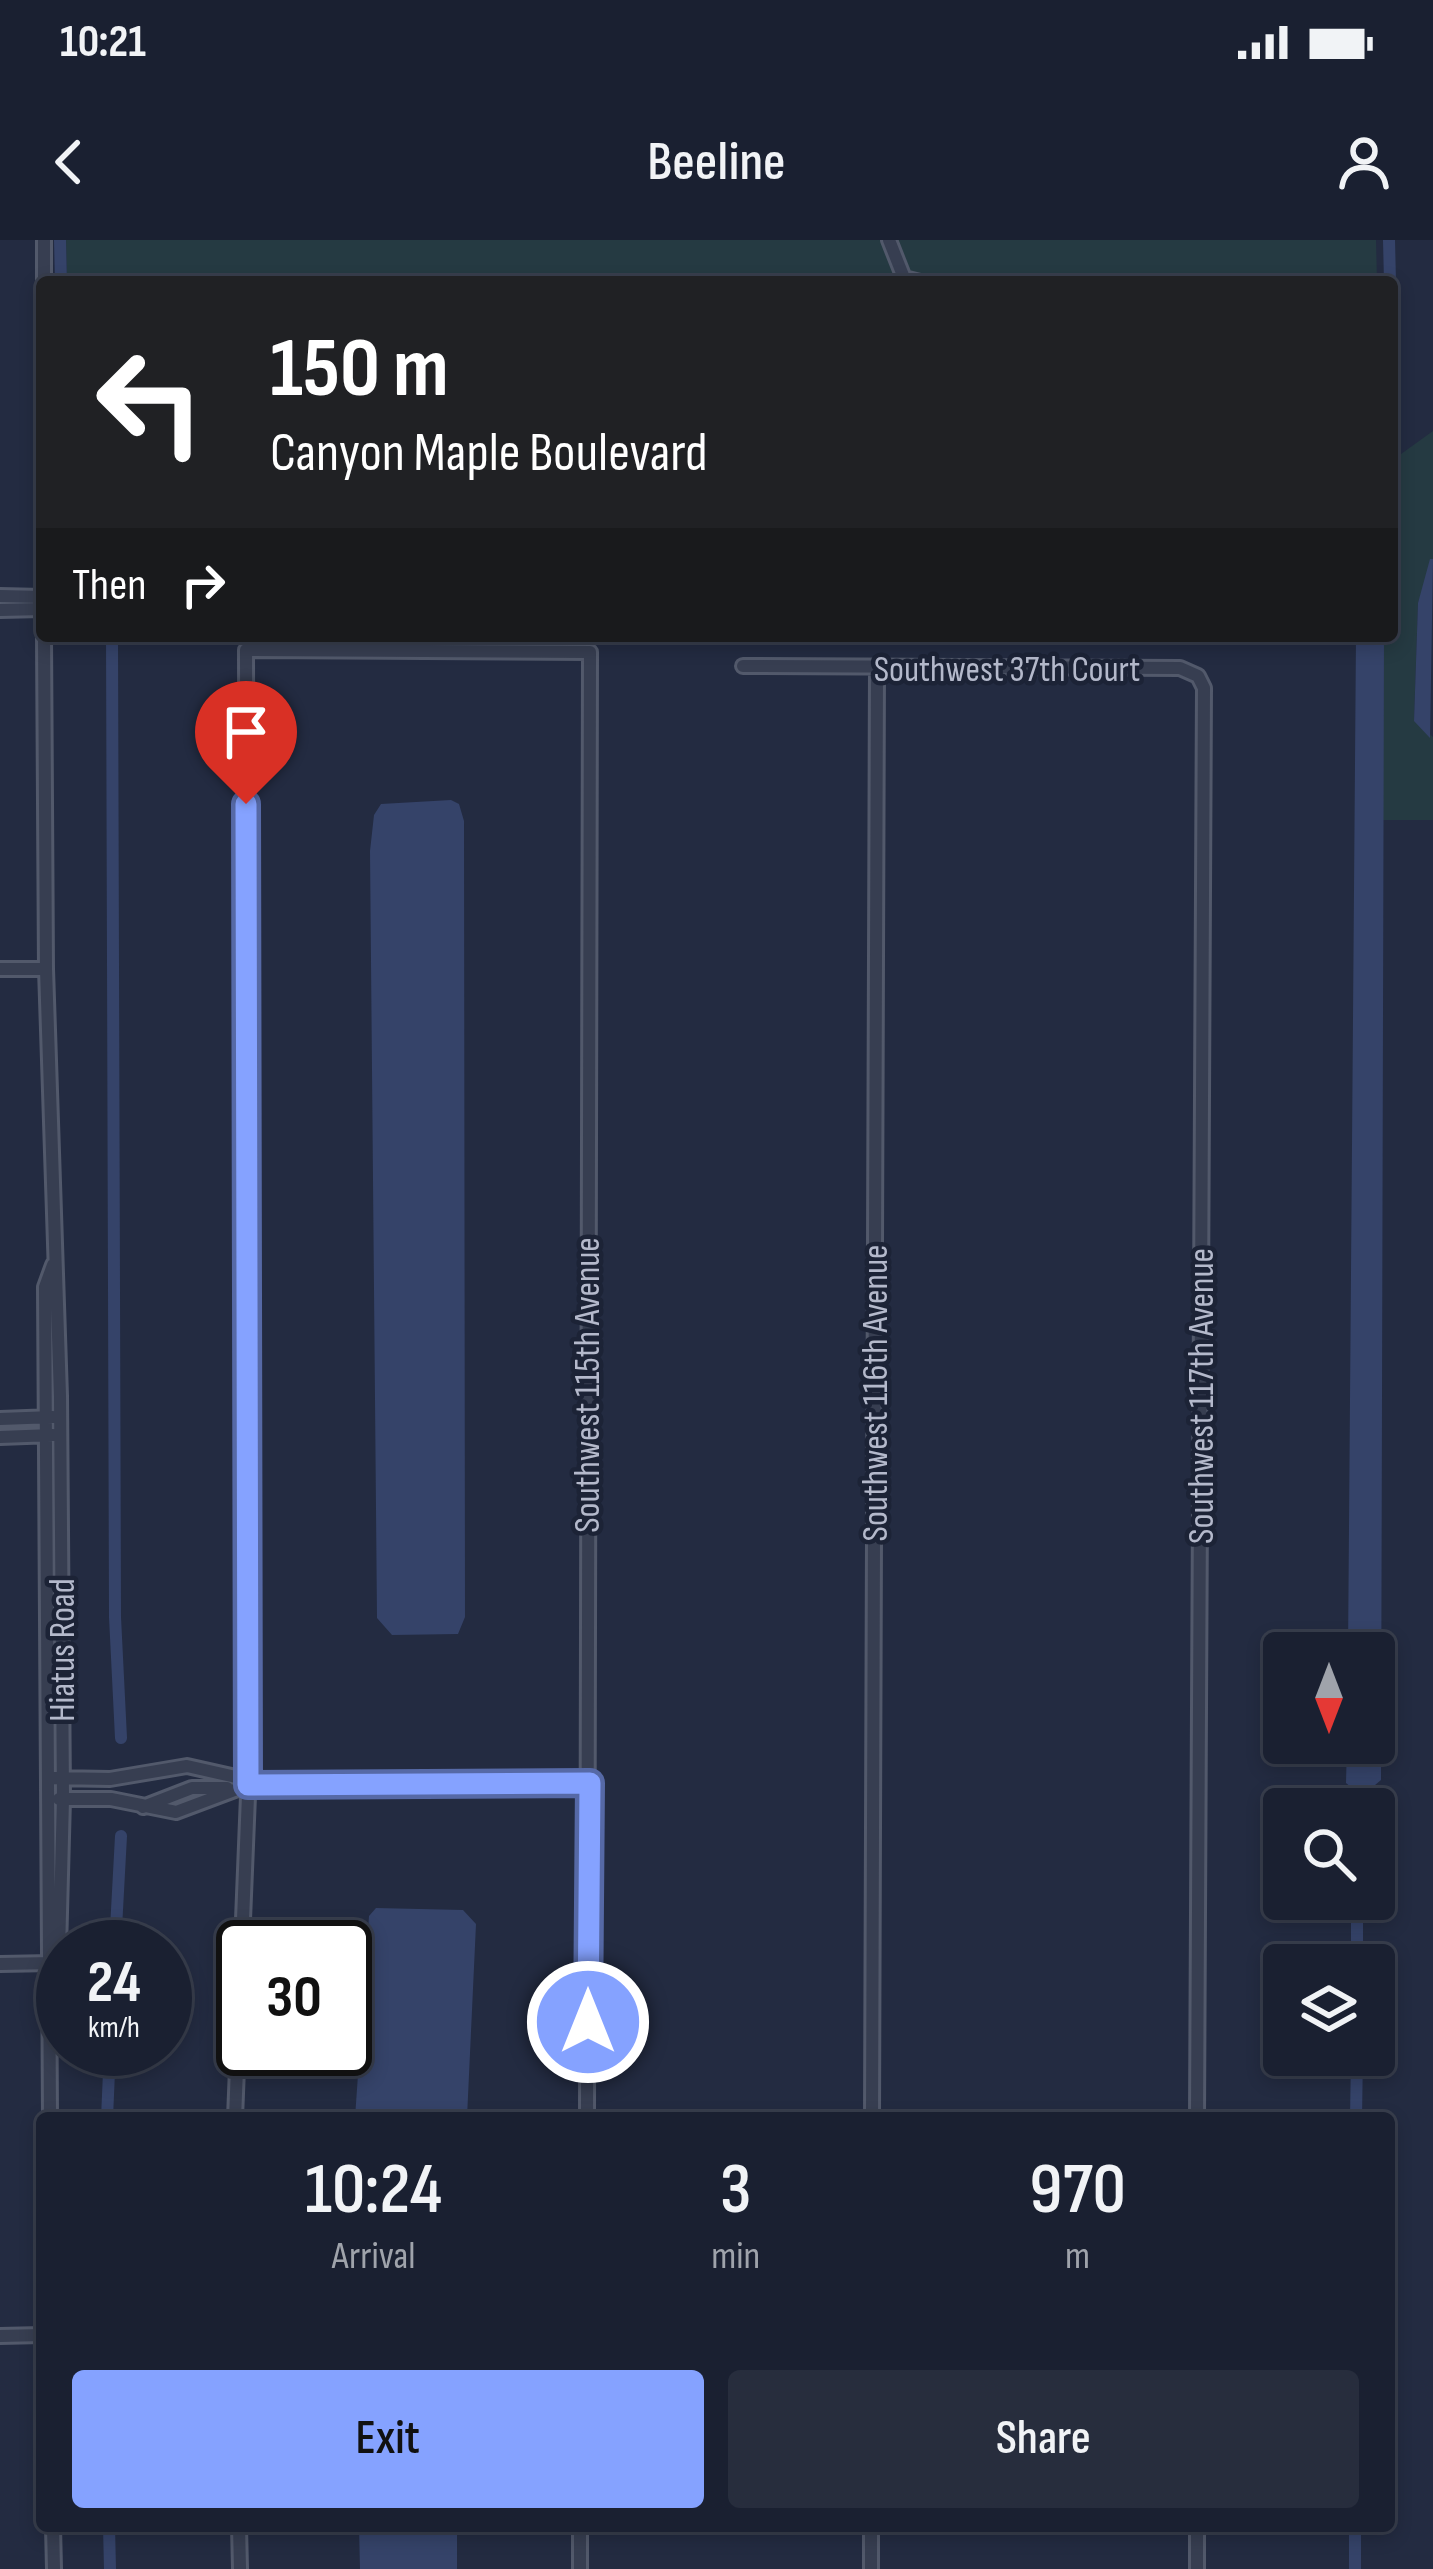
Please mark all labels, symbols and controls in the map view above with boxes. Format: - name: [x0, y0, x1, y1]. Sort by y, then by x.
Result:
- text: 10:21: [60, 15, 146, 70]
- icon: back: [36, 129, 102, 195]
- icon: person: [1331, 129, 1397, 195]
- text: Beeline: [647, 130, 786, 195]
- text: 150 m: [270, 319, 449, 420]
- icon: left: [72, 324, 228, 480]
- text: Canyon Maple Boulevard: [270, 421, 708, 486]
- icon: right: [170, 552, 236, 618]
- text: Then: [72, 558, 146, 613]
- street label: Southwest 37th Court: [874, 649, 1140, 692]
- pin: [195, 681, 297, 804]
- icon: arrive: [213, 699, 279, 765]
- street label: Southwest 115th Avenue: [567, 1237, 610, 1533]
- street label: Southwest 116th Avenue: [855, 1244, 898, 1542]
- street label: Southwest 117th Avenue: [1181, 1248, 1224, 1544]
- street label: Hiatus Road: [42, 1578, 85, 1722]
- north arrow: [1263, 1632, 1395, 1764]
- map controls: [1263, 1632, 1395, 2076]
- button: search: [1263, 1788, 1395, 1920]
- speed limit sign: 30: [216, 1920, 372, 2076]
- button: layers: [1263, 1944, 1395, 2076]
- text: 24: [87, 1947, 141, 2019]
- position arrow: [525, 1959, 651, 2085]
- text: km/h: [88, 2010, 140, 2046]
- text: 10:24: [305, 2147, 442, 2234]
- text: 3: [720, 2147, 751, 2234]
- text: 970: [1029, 2147, 1126, 2234]
- text: Arrival: [332, 2233, 416, 2280]
- text: min: [711, 2233, 760, 2280]
- text: m: [1065, 2233, 1090, 2280]
- button: Exit: [72, 2370, 704, 2508]
- button: Share: [728, 2370, 1359, 2508]

